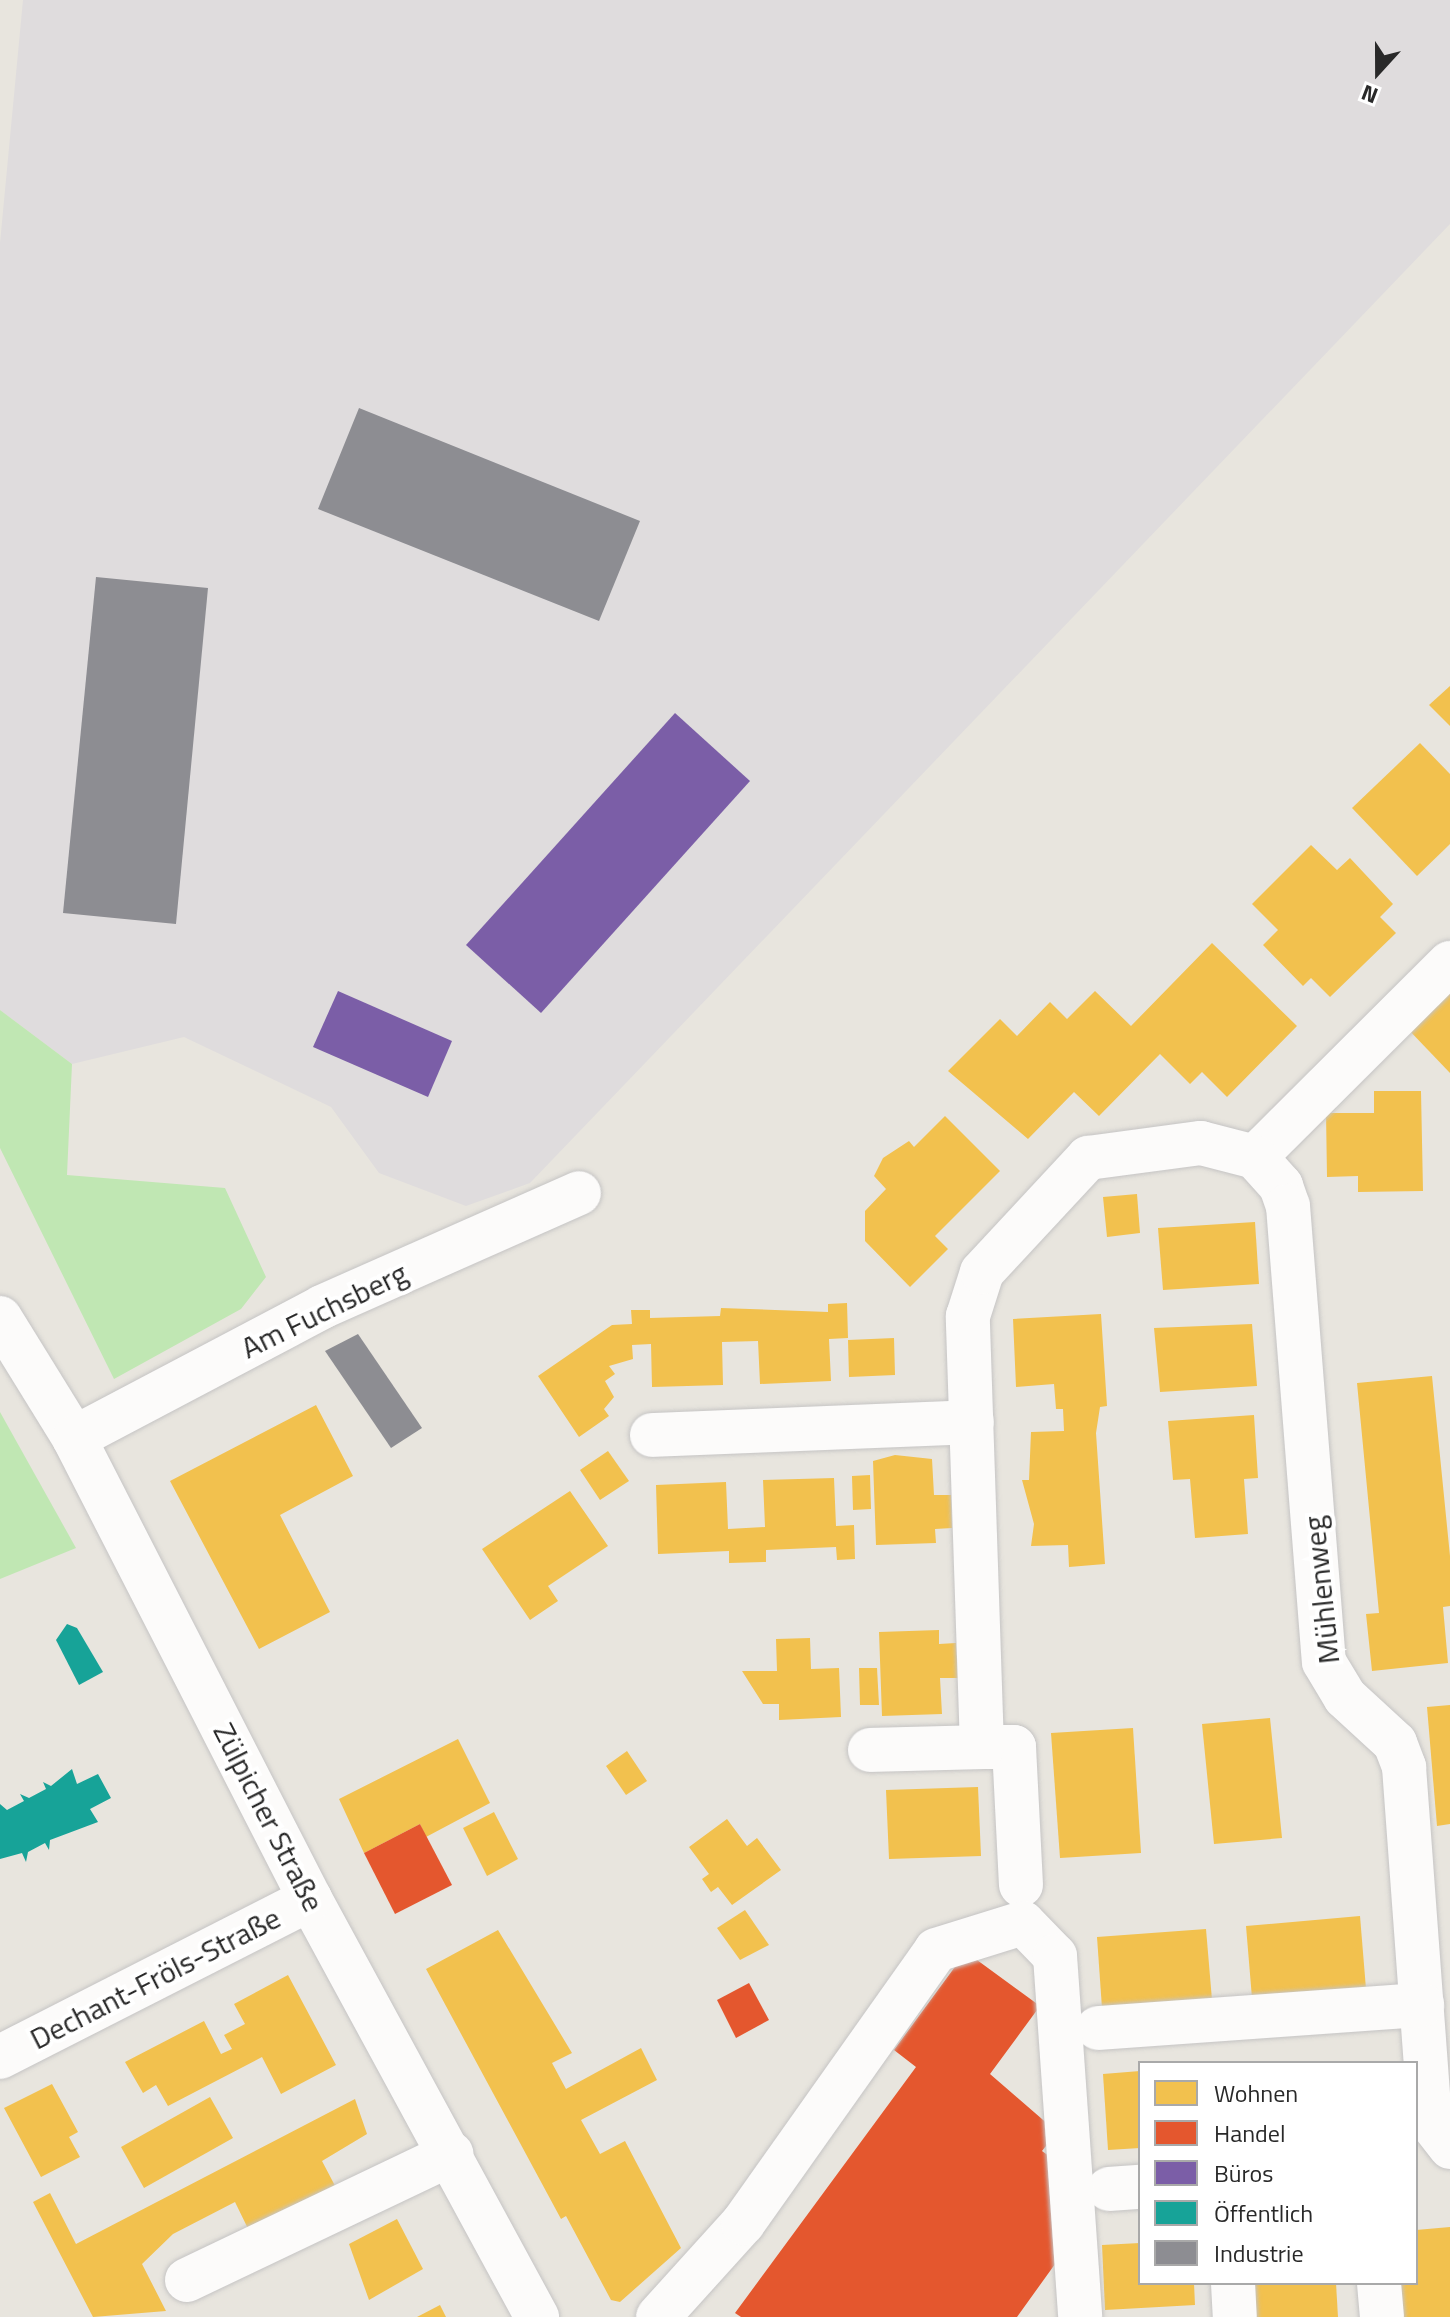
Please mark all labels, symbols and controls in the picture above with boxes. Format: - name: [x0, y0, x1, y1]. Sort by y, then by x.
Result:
- north arrow: [1338, 32, 1418, 112]
- text: N: [1356, 76, 1383, 113]
- street label: Am Fuchsberg: [235, 1254, 413, 1366]
- street label: Mühlenweg: [1295, 1514, 1347, 1666]
- street label: Zülpicher Straße: [206, 1717, 332, 1917]
- street label: Dechant-Fröls-Straße: [24, 1899, 286, 2057]
- legend: [1138, 2061, 1418, 2285]
- text: Wohnen: [1214, 2075, 1298, 2111]
- text: Handel: [1214, 2115, 1285, 2151]
- text: Büros: [1214, 2155, 1273, 2191]
- text: Öffentlich: [1214, 2195, 1313, 2231]
- text: Industrie: [1214, 2235, 1304, 2271]

